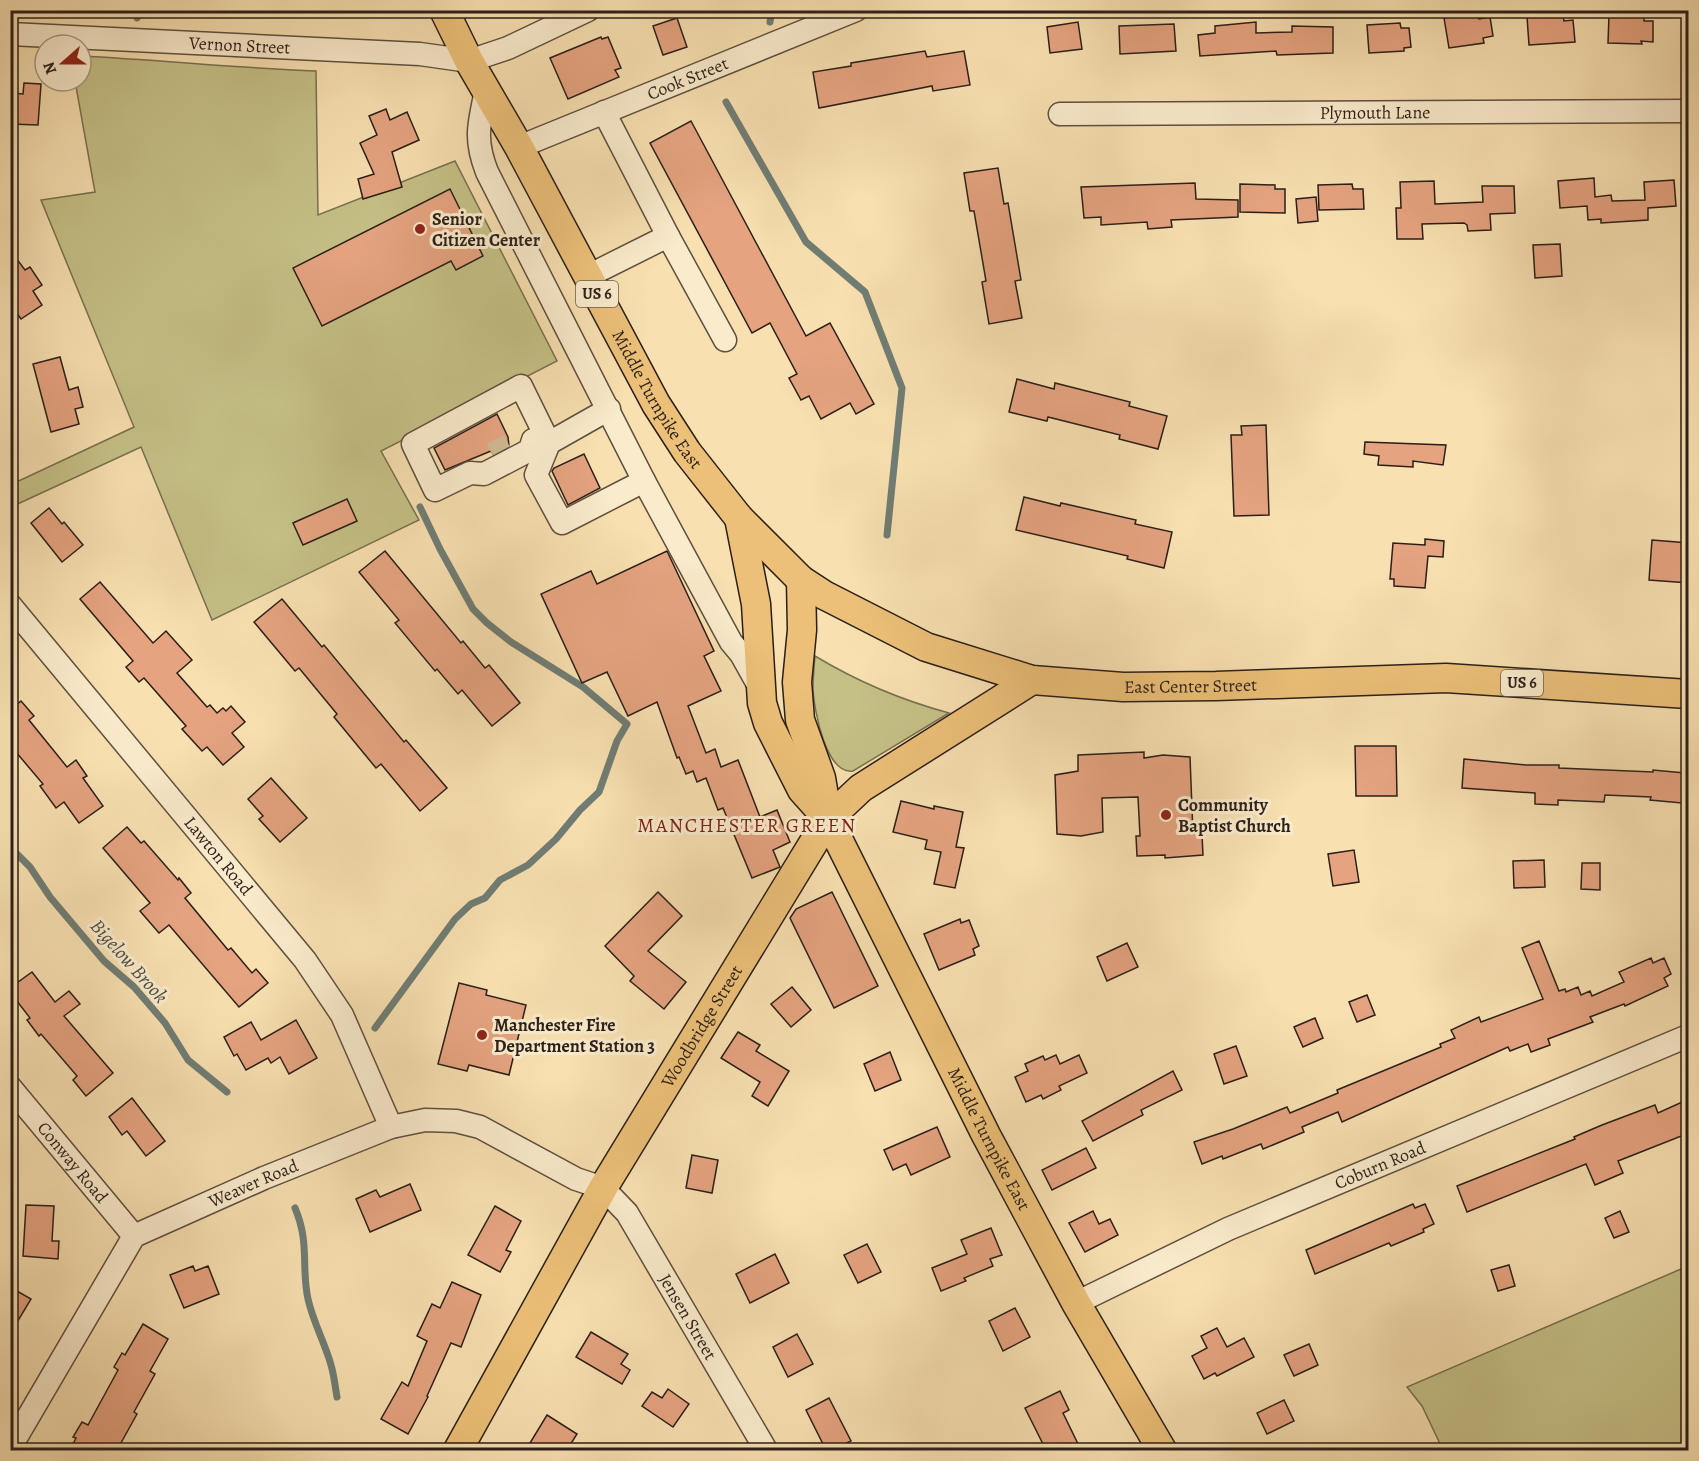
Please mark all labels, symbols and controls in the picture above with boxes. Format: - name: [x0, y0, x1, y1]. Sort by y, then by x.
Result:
- street label: Vernon Street: [188, 31, 291, 60]
- north arrow: [33, 33, 93, 93]
- street label: Cook Street: [643, 51, 732, 106]
- text: N: [37, 58, 62, 77]
- street label: Plymouth Lane: [1320, 100, 1430, 125]
- place label: Senior Citizen Center: [432, 207, 541, 252]
- marker: Senior Citizen Center: [413, 222, 427, 236]
- road number: US 6: [576, 281, 618, 307]
- street label: Middle Turnpike East: [607, 325, 708, 474]
- road number: US 6: [1501, 670, 1543, 696]
- street label: East Center Street: [1124, 673, 1257, 699]
- place label: Community Baptist Church: [1178, 793, 1291, 838]
- marker: Community Baptist Church: [1159, 808, 1173, 822]
- street label: Lawton Road: [179, 811, 258, 900]
- district label: MANCHESTER GREEN: [637, 812, 857, 839]
- water label: Bigelow Brook: [84, 913, 174, 1009]
- street label: Woodbridge Street: [655, 961, 748, 1093]
- place label: Manchester Fire Department Station 3: [494, 1013, 655, 1058]
- marker: Manchester Fire Department Station 3: [475, 1028, 489, 1042]
- street label: Middle Turnpike East: [942, 1063, 1036, 1215]
- street label: Conway Road: [32, 1117, 114, 1208]
- street label: Coburn Road: [1331, 1135, 1430, 1195]
- street label: Weaver Road: [204, 1153, 302, 1214]
- street label: Jensen Street: [653, 1269, 723, 1364]

